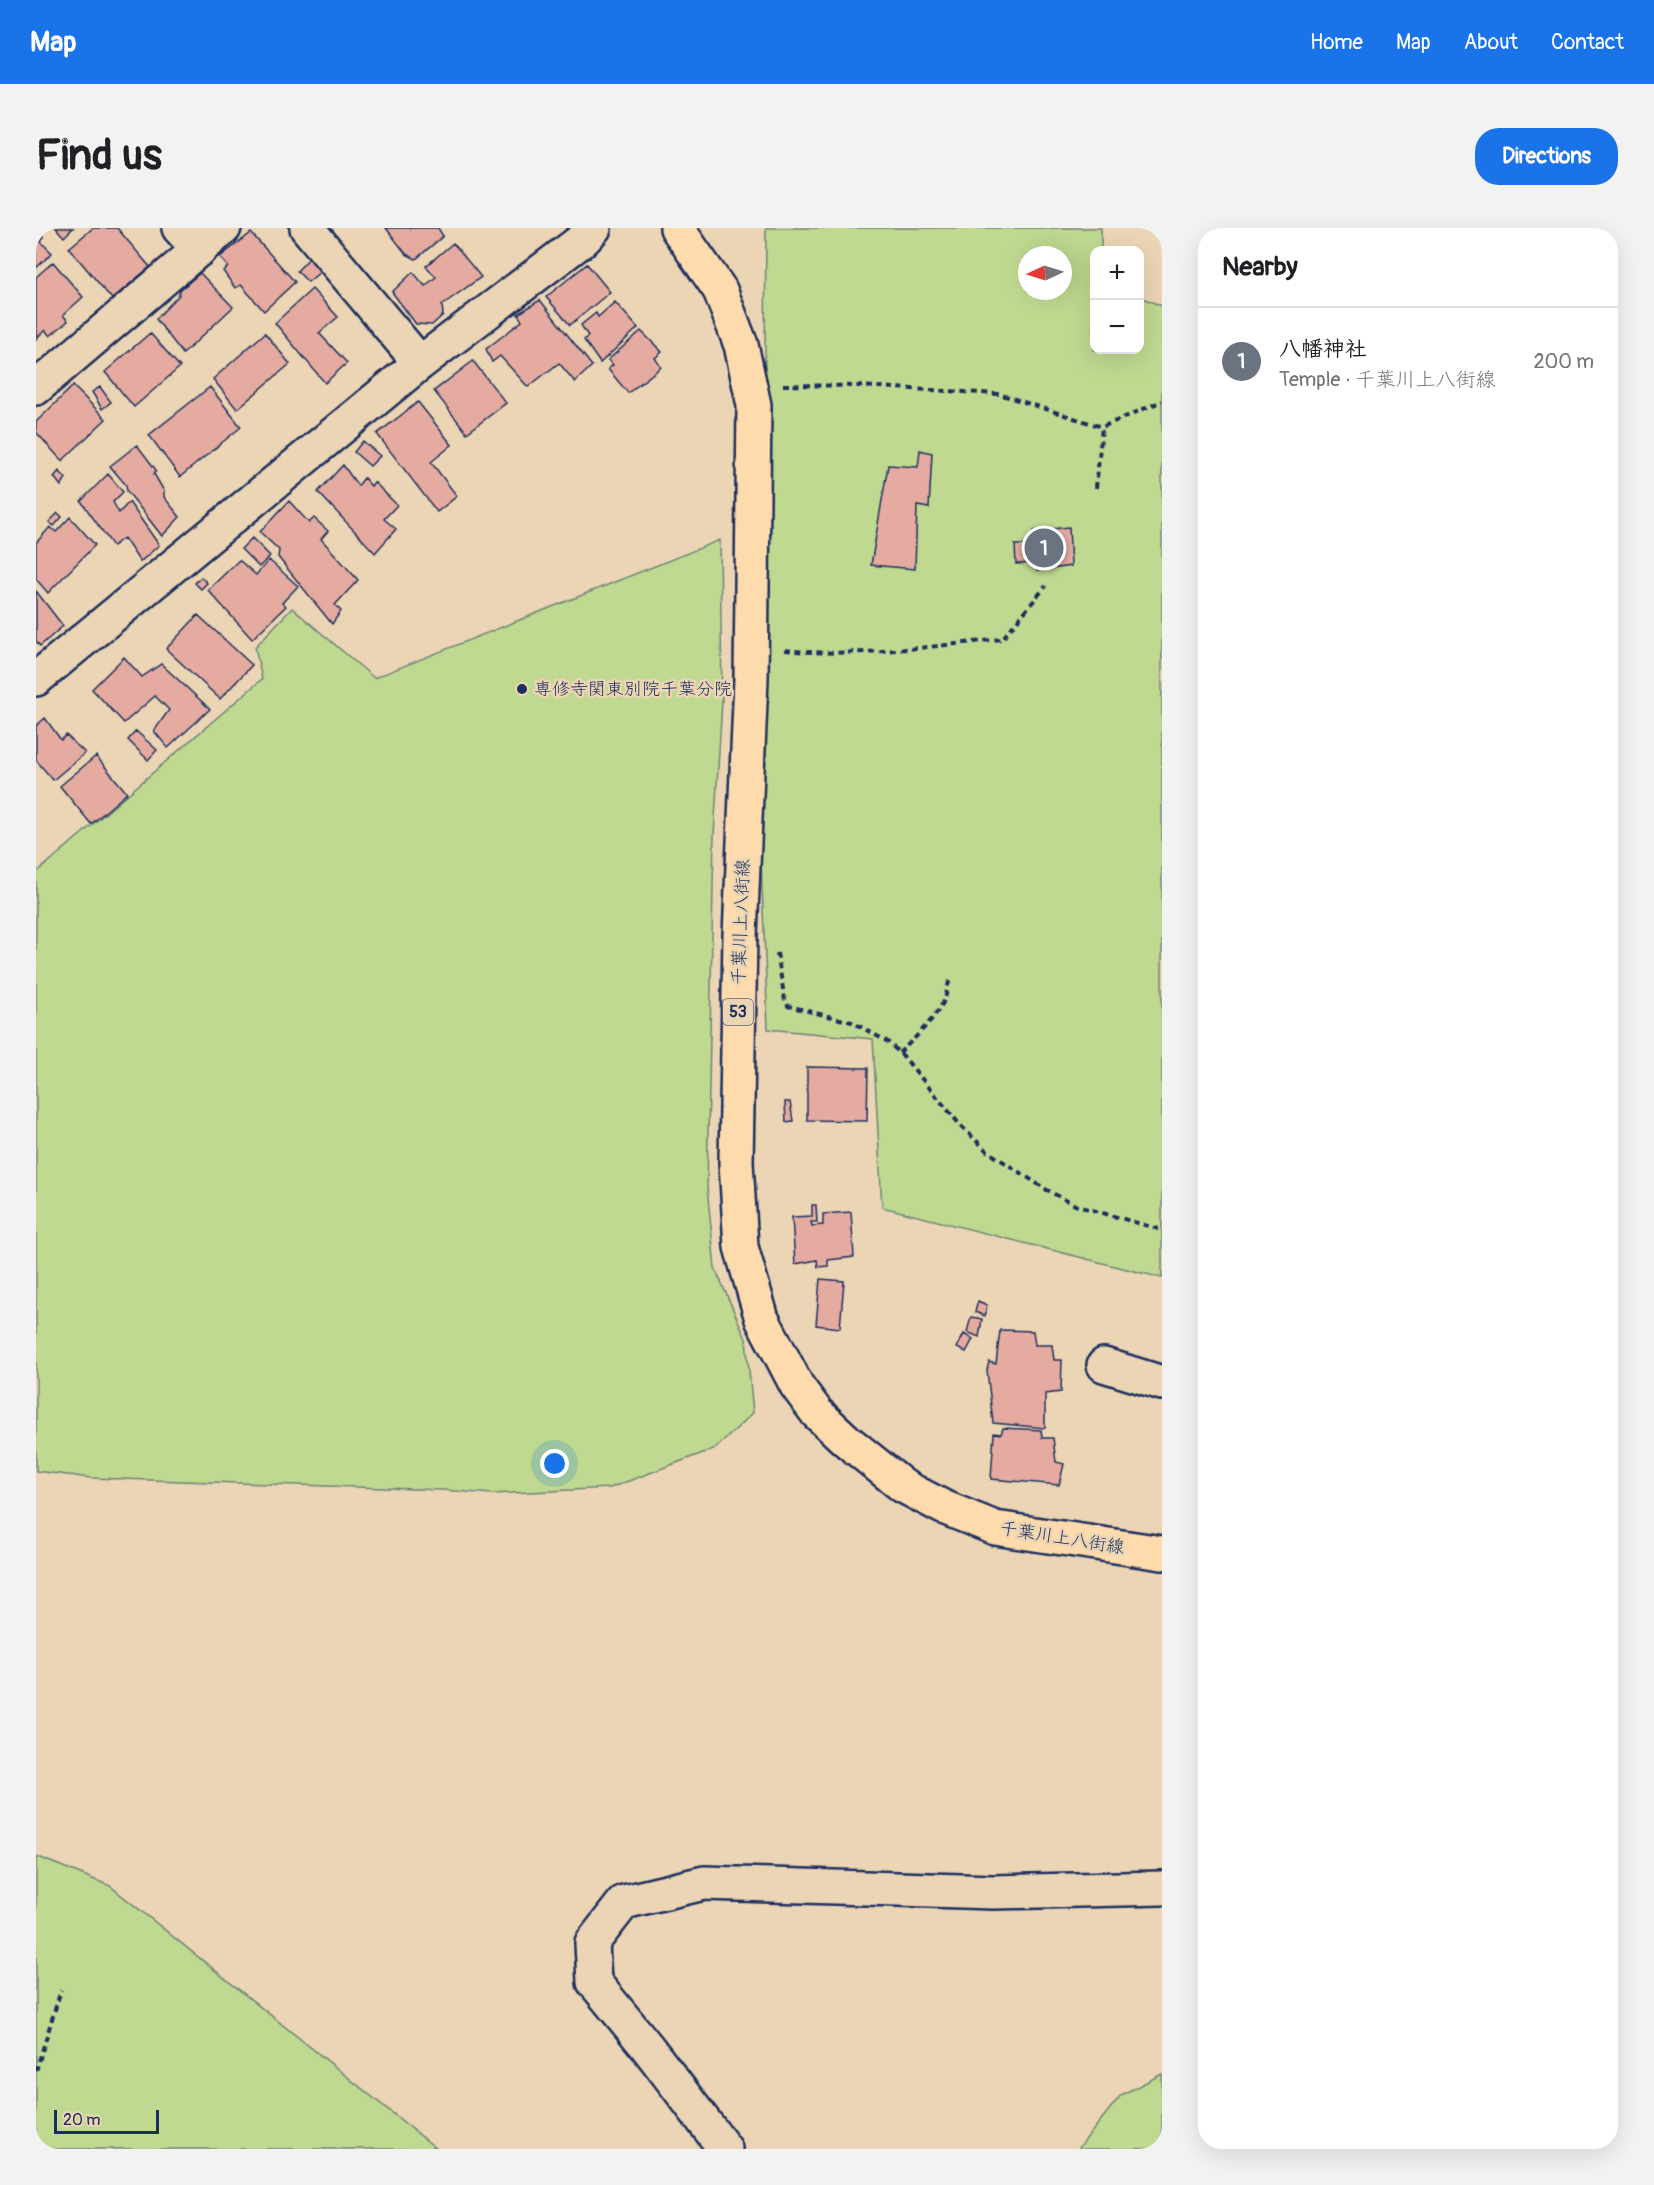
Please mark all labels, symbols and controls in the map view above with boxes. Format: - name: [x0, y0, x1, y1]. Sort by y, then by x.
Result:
- text: Map: [30, 25, 76, 60]
- text: Home: [1310, 29, 1363, 56]
- text: Map: [1396, 29, 1431, 56]
- text: About: [1464, 29, 1518, 56]
- text: Contact: [1551, 29, 1624, 56]
- button: Directions: [1475, 128, 1618, 185]
- text: Find us: [36, 130, 162, 182]
- north arrow: [1018, 246, 1072, 300]
- map controls: [1090, 246, 1144, 354]
- button: +: [1090, 246, 1144, 300]
- text: Nearby: [1222, 251, 1298, 283]
- button: −: [1090, 300, 1144, 354]
- text: 八幡神社: [1279, 335, 1367, 363]
- text: 1: [1238, 349, 1245, 374]
- text: 200 m: [1533, 349, 1594, 374]
- text: Temple · 千葉川上八街線: [1279, 367, 1496, 392]
- pin: 1: [1024, 526, 1064, 570]
- place label: 専修寺関東別院千葉分院: [534, 678, 732, 701]
- marker: 専修寺関東別院千葉分院: [515, 682, 529, 696]
- street label: 千葉川上八街線: [727, 859, 755, 985]
- road number: 53: [723, 999, 753, 1025]
- your location: [540, 1449, 569, 1478]
- street label: 千葉川上八街線: [998, 1517, 1126, 1559]
- scale bar: [54, 2107, 159, 2134]
- text: 20 m: [63, 2110, 101, 2130]

